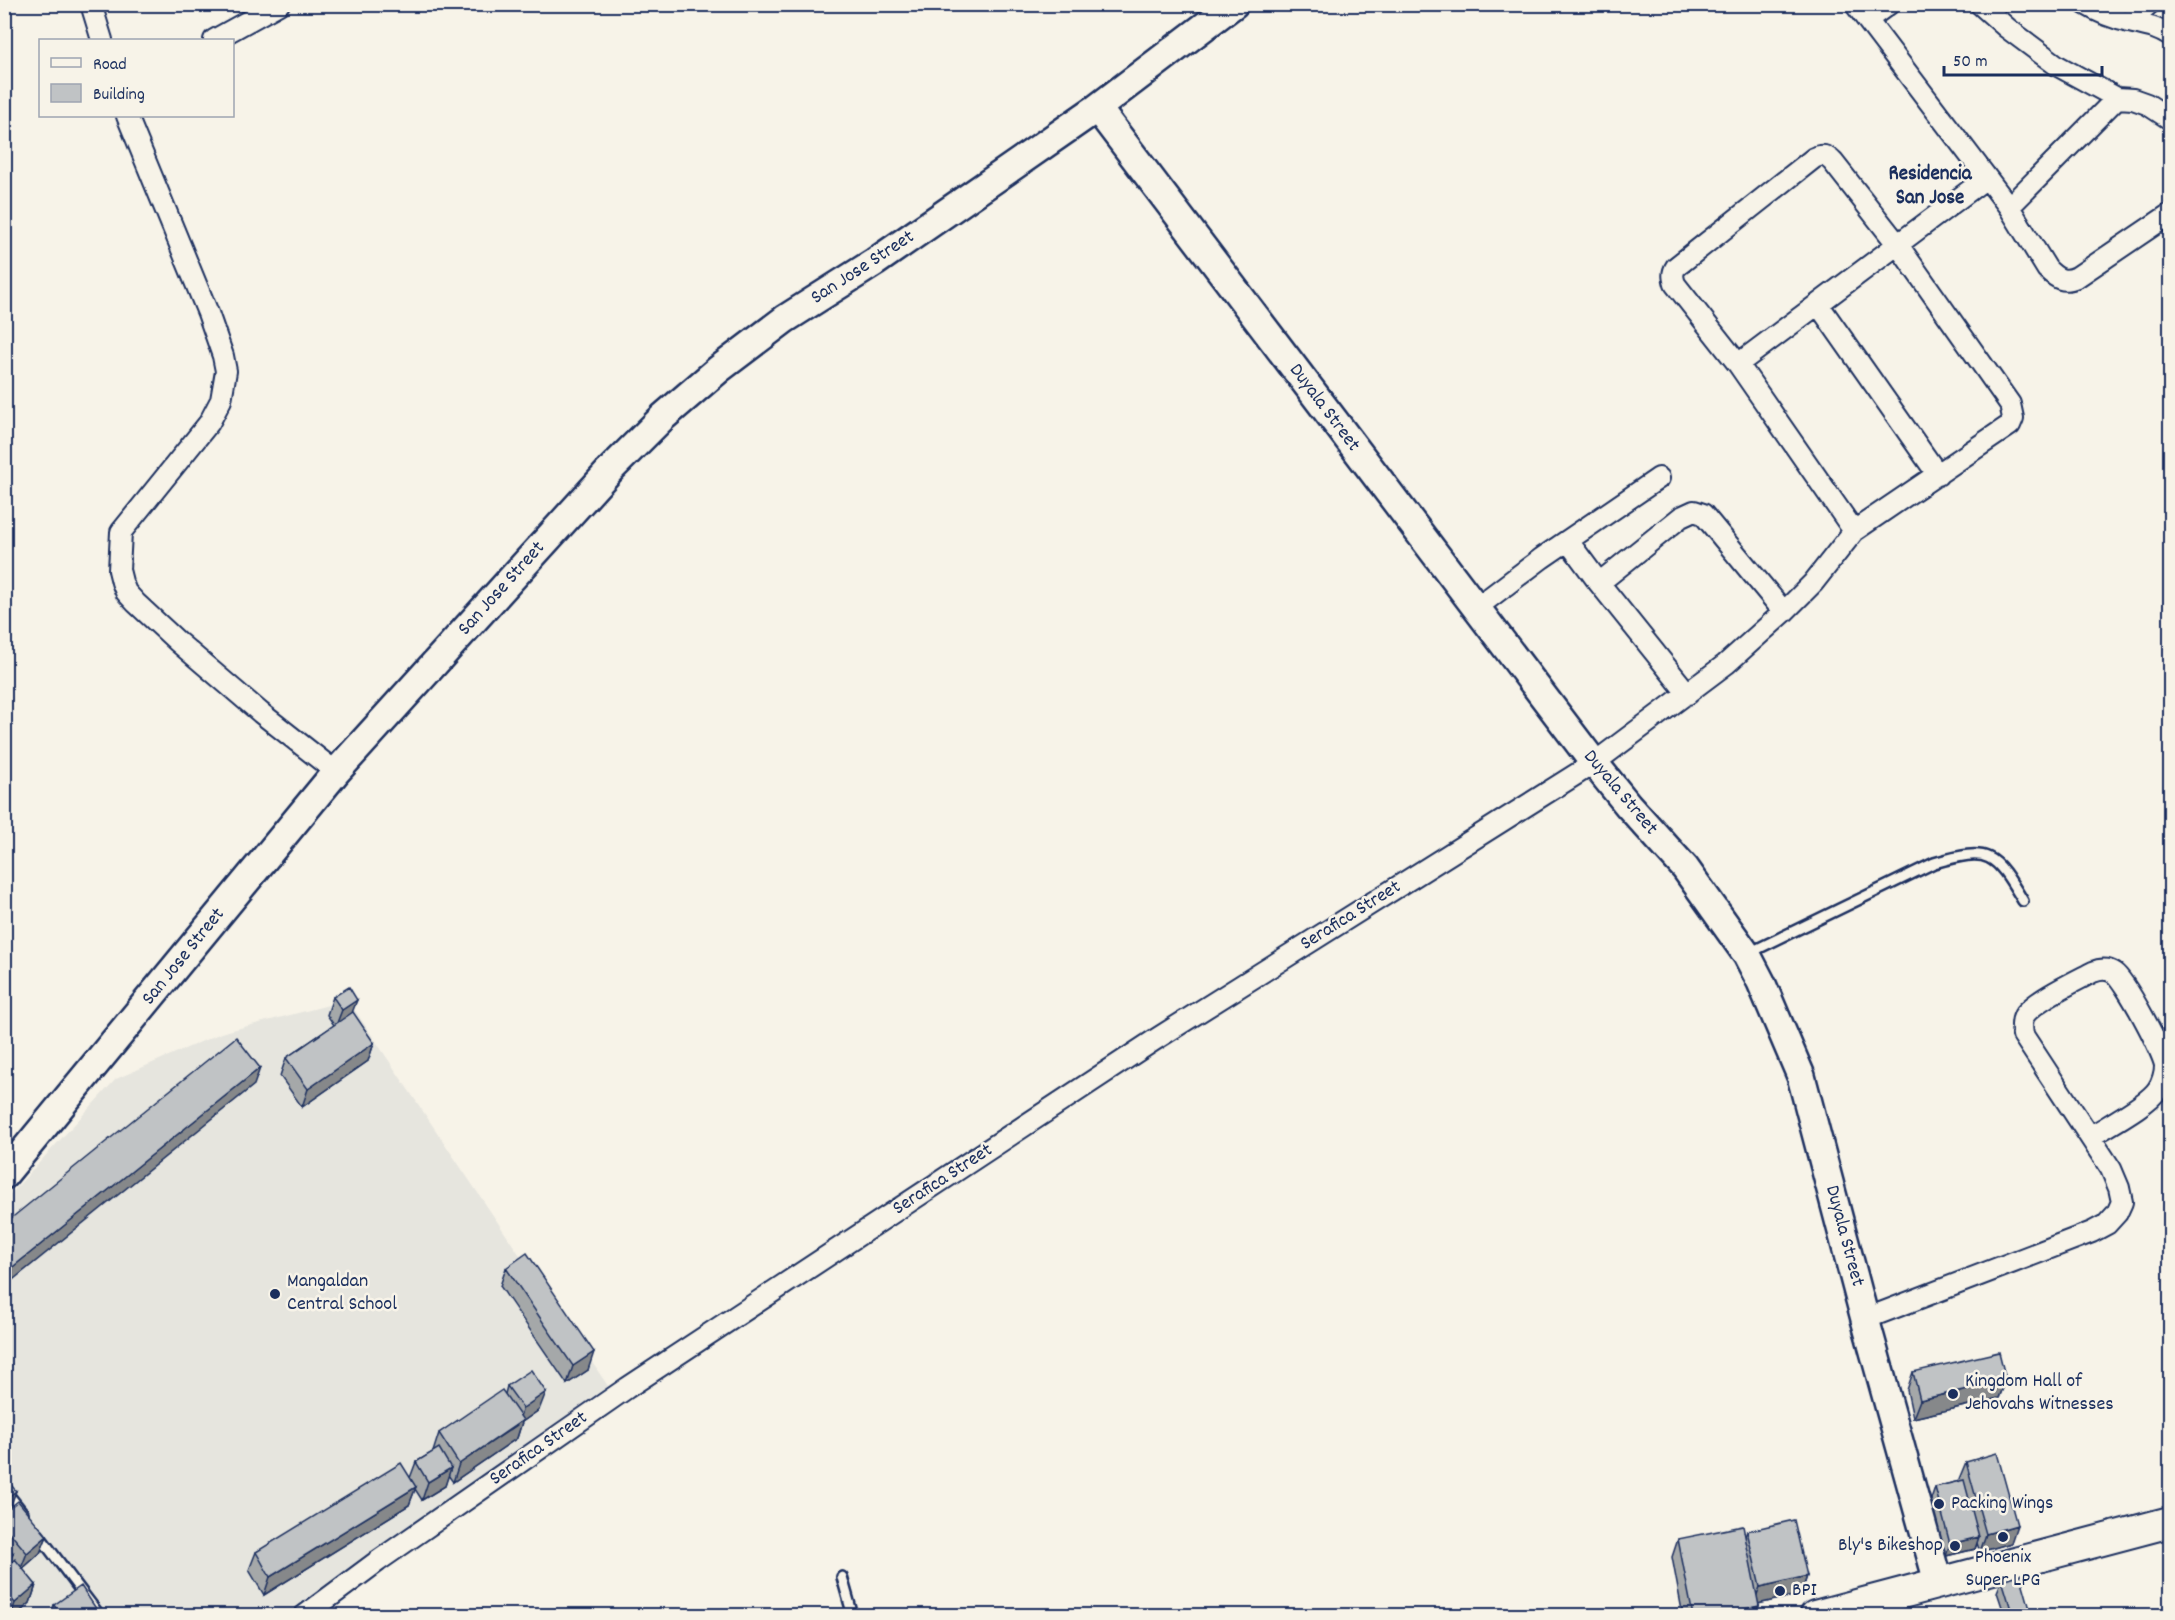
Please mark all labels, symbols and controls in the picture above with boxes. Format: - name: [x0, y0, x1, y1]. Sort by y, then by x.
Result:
- legend: [39, 39, 234, 117]
- scale bar: [1944, 39, 2102, 77]
- text: 50 m: [1953, 50, 1988, 75]
- text: Road: [93, 53, 127, 78]
- text: Building: [93, 83, 145, 108]
- district label: Residencia San Jose: [1888, 160, 1973, 214]
- street label: San Jose Street: [806, 224, 920, 312]
- street label: Duyala Street: [1282, 358, 1366, 458]
- street label: San Jose Street: [452, 536, 552, 642]
- street label: Duyala Street: [1576, 744, 1664, 842]
- street label: Serafica Street: [1295, 874, 1407, 958]
- street label: San Jose Street: [136, 902, 232, 1012]
- street label: Serafica Street: [887, 1137, 999, 1223]
- street label: Duyala Street: [1817, 1182, 1871, 1290]
- place label: Mangaldan Central School: [287, 1268, 397, 1319]
- marker: Mangaldan Central School: [268, 1287, 282, 1301]
- place label: Kingdom Hall of Jehovahs Witnesses: [1965, 1368, 2114, 1419]
- marker: Kingdom Hall of Jehovahs Witnesses: [1946, 1387, 1960, 1401]
- street label: Serafica Street: [484, 1405, 594, 1493]
- place label: Packing Wings: [1951, 1490, 2054, 1518]
- marker: Packing Wings: [1932, 1497, 1946, 1511]
- marker: Phoenix Super LPG: [1996, 1530, 2010, 1544]
- place label: Bly's Bikeshop: [1838, 1532, 1943, 1560]
- marker: Bly's Bikeshop: [1948, 1539, 1962, 1553]
- place label: Phoenix Super LPG: [1966, 1544, 2040, 1595]
- place label: BPI: [1792, 1577, 1817, 1605]
- marker: BPI: [1773, 1584, 1787, 1598]

